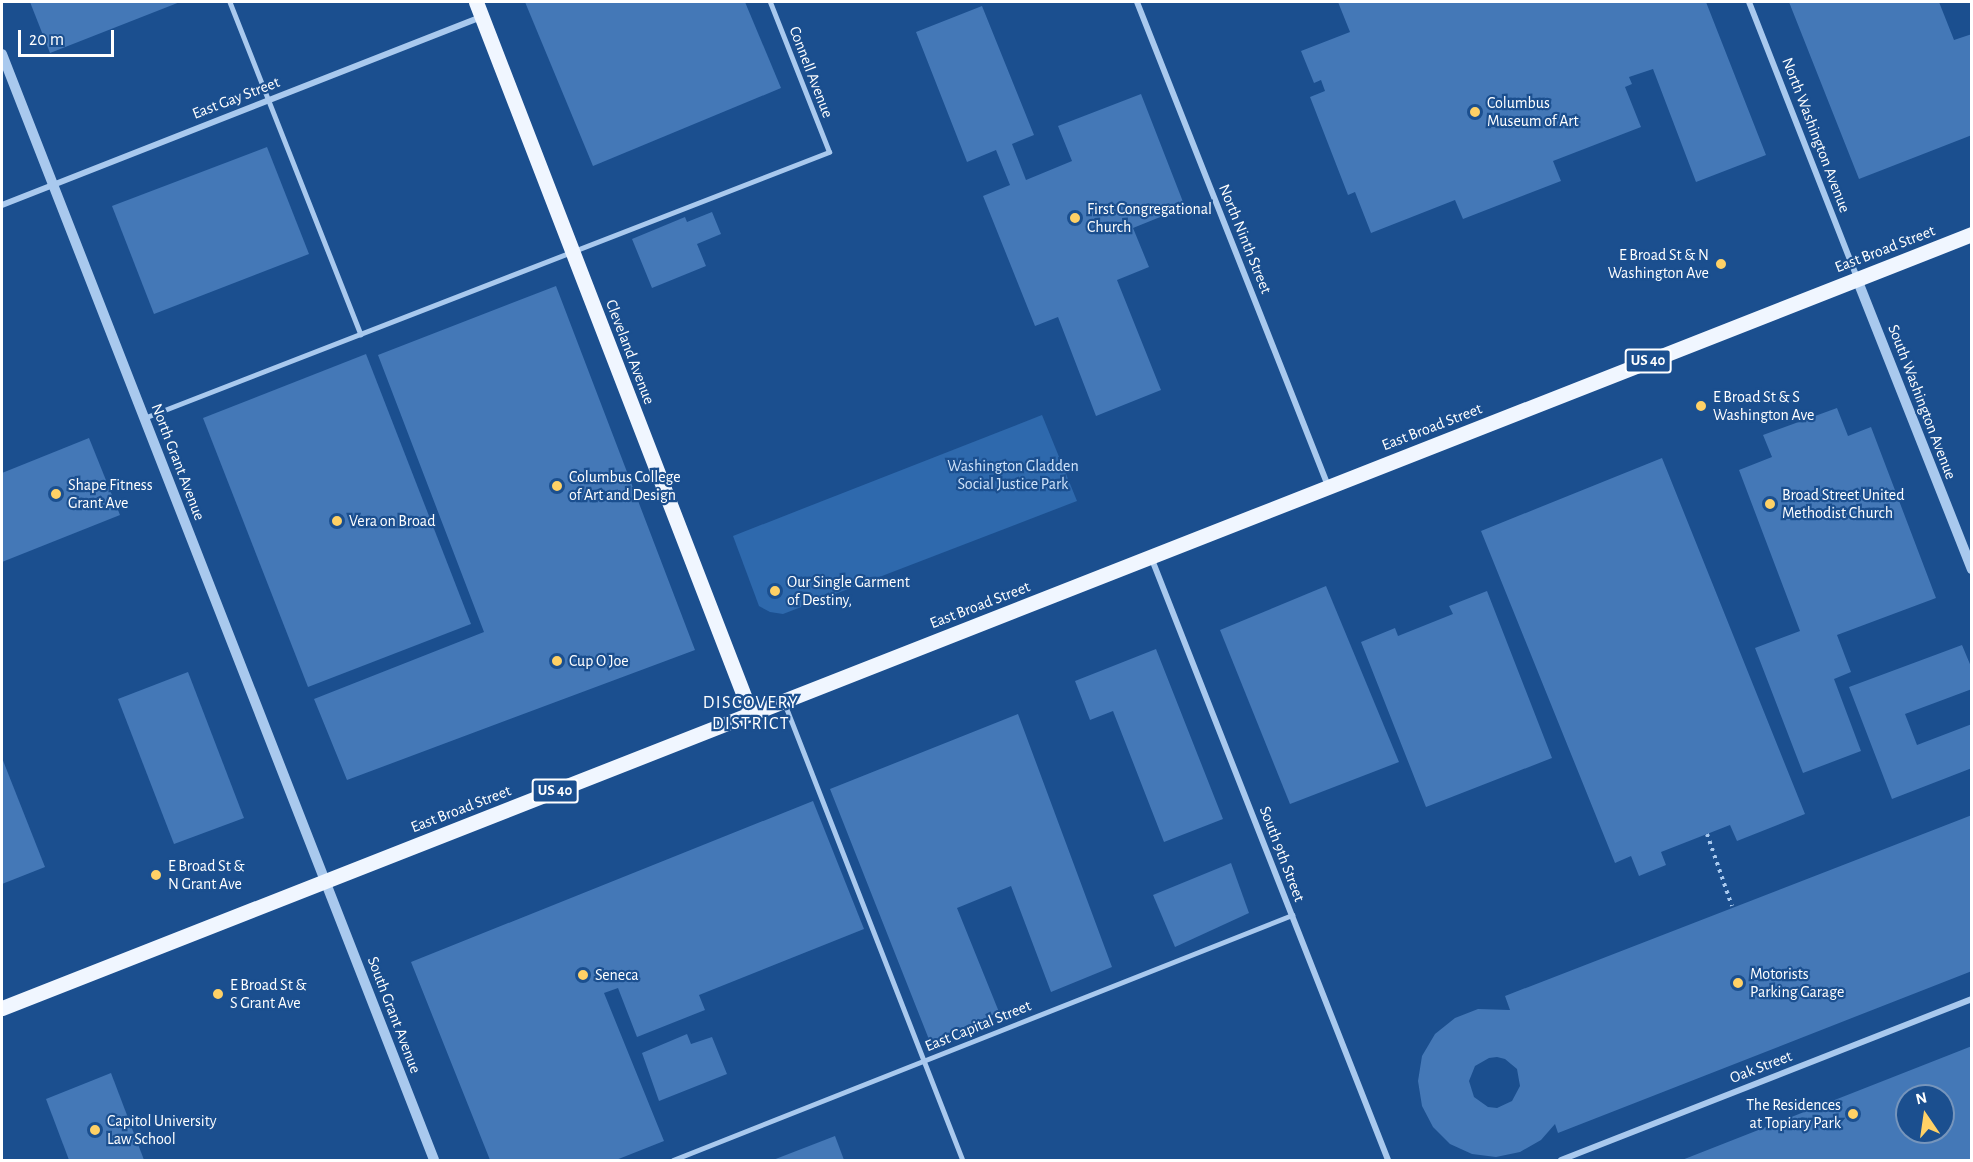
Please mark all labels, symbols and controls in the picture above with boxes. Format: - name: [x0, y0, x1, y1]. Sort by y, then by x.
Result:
- scale bar: [21, 18, 117, 56]
- street label: Connell Avenue: [785, 23, 837, 121]
- text: 20 m: [29, 31, 64, 49]
- street label: North Washington Avenue: [1778, 55, 1854, 215]
- street label: East Gay Street: [190, 73, 282, 123]
- place label: Columbus Museum of Art: [1487, 93, 1579, 131]
- marker: Columbus Museum of Art: [1468, 105, 1482, 119]
- street label: North Ninth Street: [1214, 181, 1276, 297]
- place label: First Congregational Church: [1087, 199, 1212, 237]
- marker: First Congregational Church: [1068, 211, 1082, 225]
- street label: East Broad Street: [1832, 221, 1938, 277]
- place label: E Broad St & N Washington Ave: [1608, 245, 1709, 283]
- marker: E Broad St & N Washington Ave: [1714, 257, 1728, 271]
- street label: Cleveland Avenue: [601, 297, 659, 407]
- street label: South Washington Avenue: [1884, 322, 1960, 482]
- road number: US 40: [1624, 349, 1672, 373]
- place label: E Broad St & S Washington Ave: [1713, 387, 1814, 425]
- street label: East Broad Street: [1379, 399, 1485, 455]
- marker: E Broad St & S Washington Ave: [1694, 399, 1708, 413]
- street label: North Grant Avenue: [147, 401, 209, 523]
- park label: Washington Gladden Social Justice Park: [947, 456, 1079, 494]
- place label: Columbus College of Art and Design: [569, 467, 681, 505]
- place label: Shape Fitness Grant Ave: [68, 475, 153, 513]
- marker: Columbus College of Art and Design: [550, 479, 564, 493]
- place label: Broad Street United Methodist Church: [1782, 485, 1904, 523]
- marker: Shape Fitness Grant Ave: [49, 487, 63, 501]
- marker: Broad Street United Methodist Church: [1763, 497, 1777, 511]
- place label: Vera on Broad: [349, 511, 435, 531]
- marker: Vera on Broad: [330, 514, 344, 528]
- place label: Our Single Garment of Destiny,: [787, 572, 910, 610]
- street label: East Broad Street: [927, 577, 1033, 633]
- marker: Our Single Garment of Destiny,: [768, 584, 782, 598]
- place label: Cup O Joe: [569, 651, 629, 671]
- marker: Cup O Joe: [550, 654, 564, 668]
- district label: DISCOVERY DISTRICT: [703, 693, 799, 736]
- road number: US 40: [531, 779, 579, 803]
- street label: East Broad Street: [408, 781, 514, 837]
- street label: South 9th Street: [1255, 804, 1309, 904]
- place label: E Broad St & N Grant Ave: [168, 856, 244, 894]
- marker: E Broad St & N Grant Ave: [149, 868, 163, 882]
- street label: South Grant Avenue: [363, 954, 425, 1076]
- place label: Motorists Parking Garage: [1750, 964, 1844, 1002]
- place label: Seneca: [595, 965, 639, 985]
- marker: Seneca: [576, 968, 590, 982]
- place label: E Broad St & S Grant Ave: [230, 975, 306, 1013]
- marker: Motorists Parking Garage: [1731, 976, 1745, 990]
- marker: E Broad St & S Grant Ave: [211, 987, 225, 1001]
- street label: East Capital Street: [922, 996, 1034, 1056]
- street label: Oak Street: [1727, 1046, 1795, 1088]
- north arrow: [1895, 1084, 1955, 1144]
- text: N: [1914, 1089, 1929, 1107]
- place label: The Residences at Topiary Park: [1746, 1095, 1841, 1133]
- marker: The Residences at Topiary Park: [1846, 1107, 1860, 1121]
- place label: Capitol University Law School: [107, 1111, 217, 1149]
- marker: Capitol University Law School: [88, 1123, 102, 1137]

